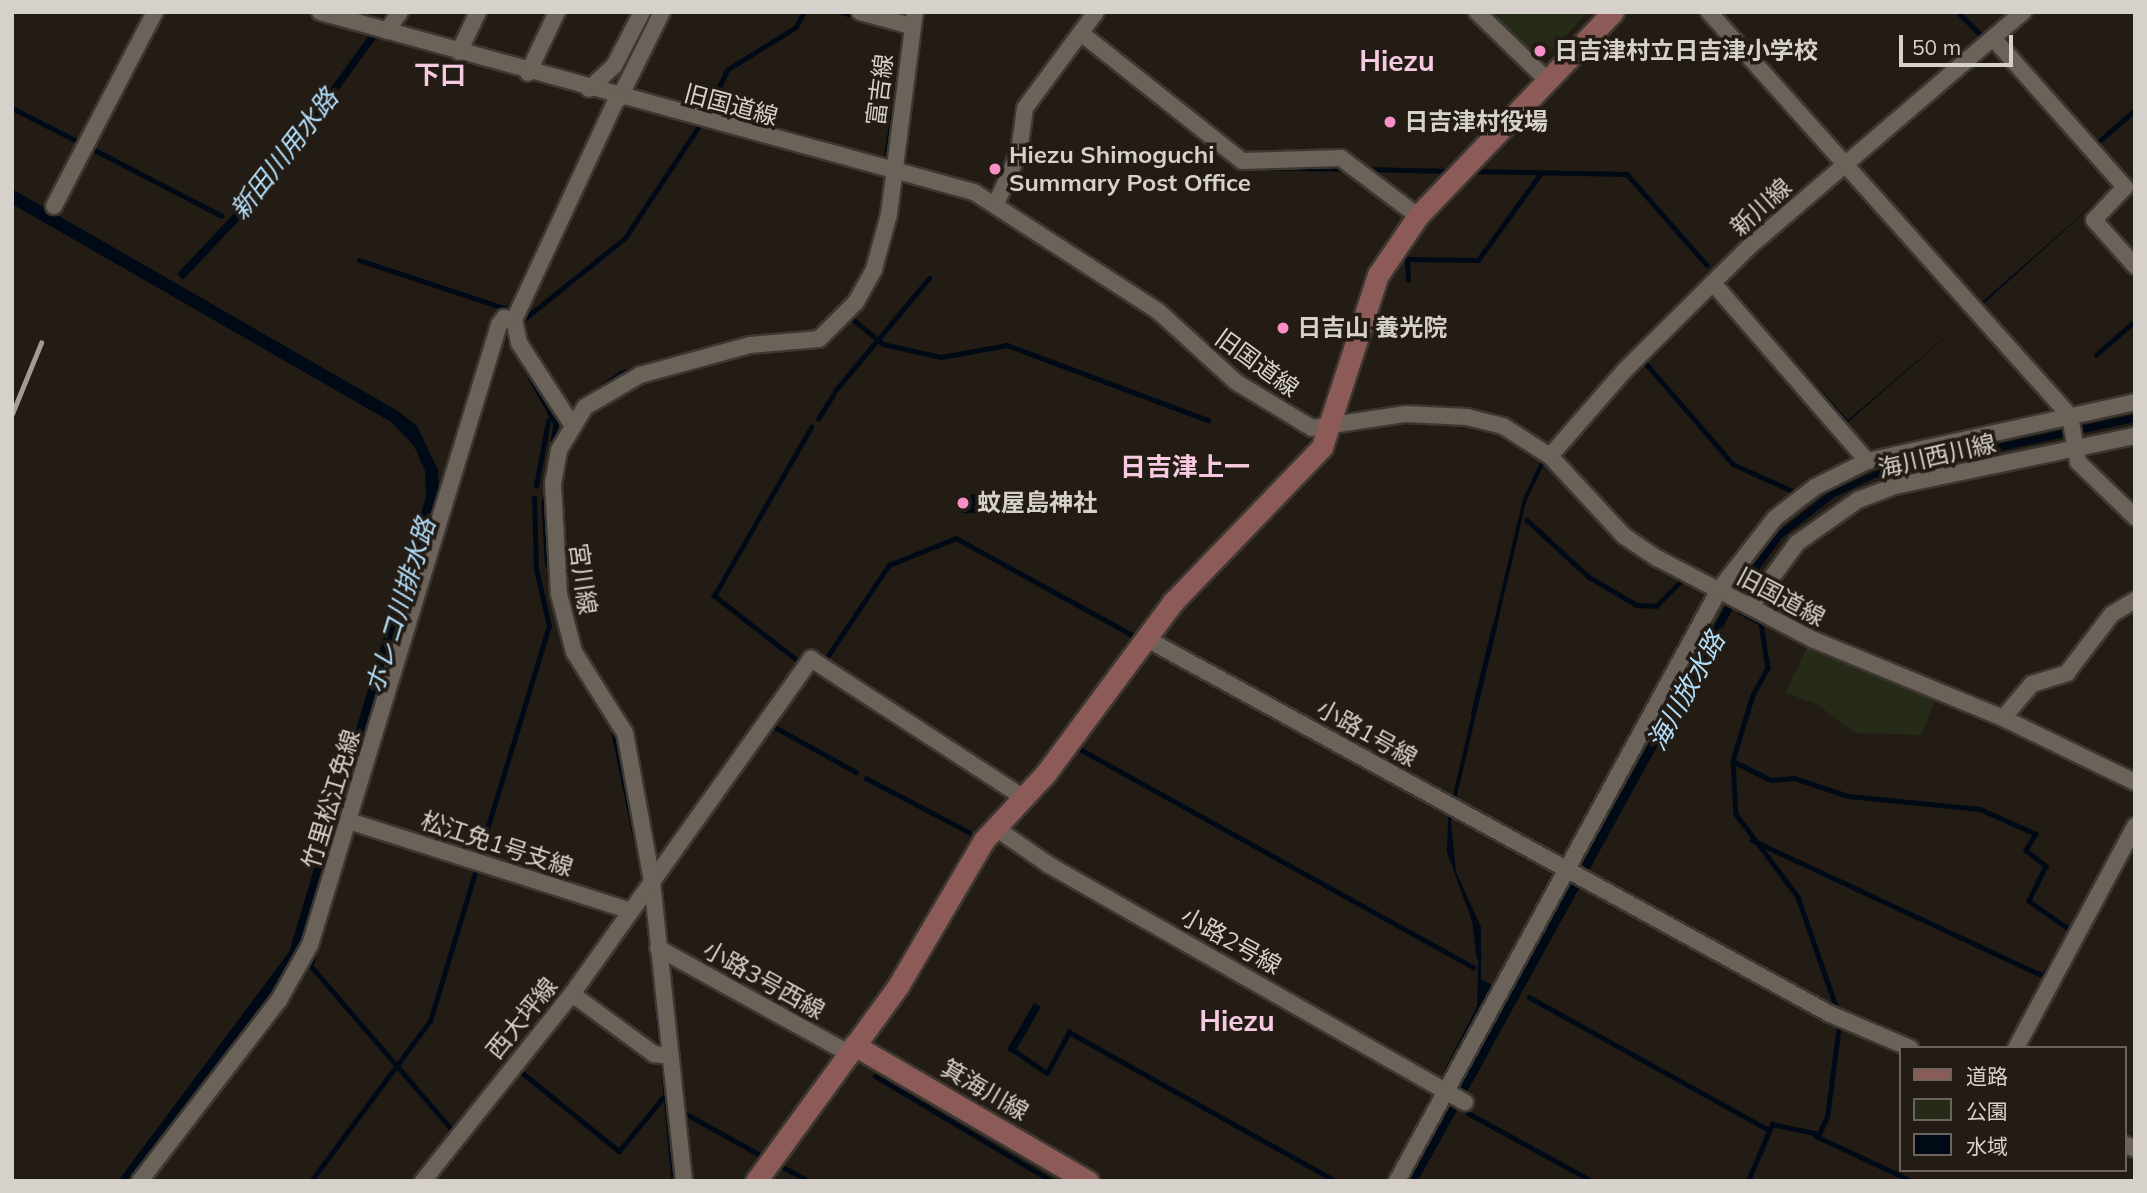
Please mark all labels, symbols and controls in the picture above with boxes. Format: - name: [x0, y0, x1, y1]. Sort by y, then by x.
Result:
- scale bar: [1902, 21, 2016, 65]
- text: 50 m: [1912, 34, 1961, 60]
- place label: 日吉津村立日吉津小学校: [1554, 37, 1818, 65]
- marker: 日吉津村立日吉津小学校: [1532, 43, 1548, 59]
- district label: Hiezu: [1359, 44, 1435, 78]
- street label: 富吉線: [861, 53, 899, 127]
- district label: 下口: [414, 59, 466, 91]
- street label: 旧国道線: [681, 79, 781, 131]
- water label: 新田川用水路: [224, 83, 344, 225]
- place label: 日吉津村役場: [1404, 108, 1548, 136]
- marker: 日吉津村役場: [1382, 114, 1398, 130]
- place label: Hiezu Shimoguchi Summary Post Office: [1009, 141, 1251, 197]
- marker: Hiezu Shimoguchi Summary Post Office: [987, 161, 1003, 177]
- street label: 新川線: [1725, 172, 1797, 242]
- place label: 日吉山 養光院: [1297, 314, 1448, 342]
- marker: 日吉山 養光院: [1275, 320, 1291, 336]
- street label: 旧国道線: [1210, 323, 1304, 403]
- street label: 海川西川線: [1875, 428, 1999, 484]
- district label: 日吉津上一: [1120, 451, 1250, 483]
- place label: 蚊屋島神社: [977, 489, 1097, 517]
- marker: 蚊屋島神社: [955, 495, 971, 511]
- water label: ホレコ川排水路: [358, 514, 442, 698]
- street label: 宮川線: [564, 541, 602, 617]
- street label: 旧国道線: [1732, 562, 1830, 632]
- water label: 海川放水路: [1641, 627, 1731, 755]
- street label: 小路1号線: [1312, 694, 1422, 772]
- street label: 竹里松江免線: [296, 726, 366, 872]
- street label: 松江免1号支線: [417, 806, 577, 882]
- street label: 小路2号線: [1176, 902, 1286, 980]
- street label: 小路3号西線: [698, 935, 830, 1025]
- street label: 西大坪線: [481, 972, 563, 1064]
- district label: Hiezu: [1199, 1004, 1275, 1038]
- legend: [1898, 1046, 2126, 1172]
- street label: 箕海川線: [936, 1054, 1034, 1126]
- text: 道路: [1966, 1063, 2008, 1089]
- text: 公園: [1966, 1098, 2008, 1124]
- text: 水域: [1966, 1133, 2008, 1159]

